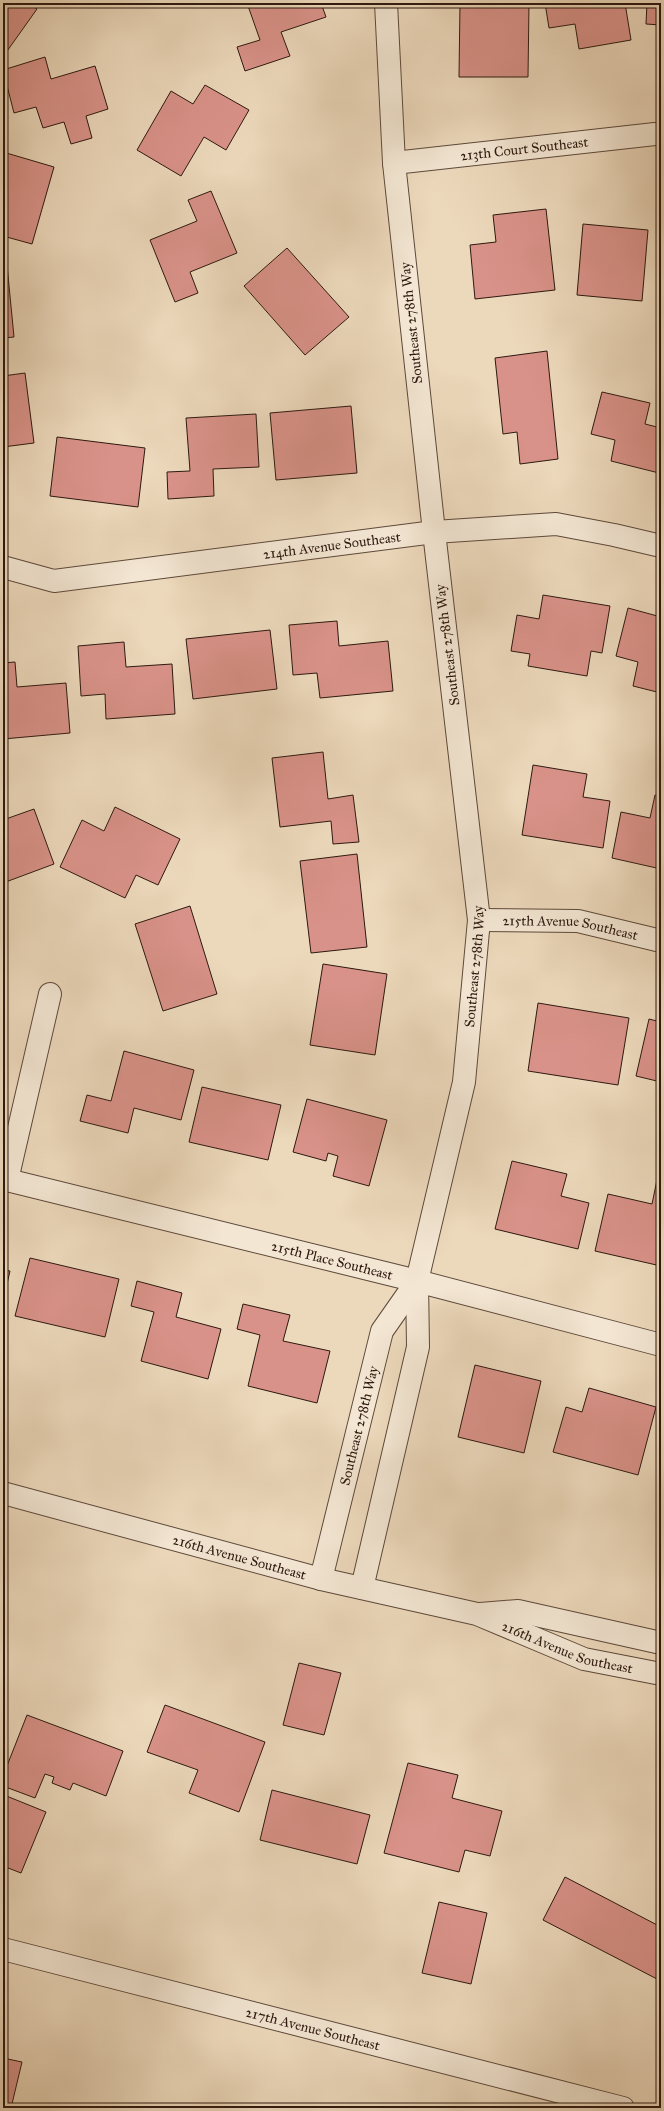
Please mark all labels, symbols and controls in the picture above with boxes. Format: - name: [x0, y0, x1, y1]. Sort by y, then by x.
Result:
- street label: 213th Court Southeast: [459, 133, 589, 165]
- street label: Southeast 278th Way: [397, 261, 426, 385]
- street label: 214th Avenue Southeast: [262, 528, 402, 563]
- street label: Southeast 278th Way: [432, 583, 463, 707]
- street label: Southeast 278th Way: [461, 904, 488, 1028]
- street label: 215th Avenue Southeast: [502, 912, 640, 944]
- street label: 215th Place Southeast: [270, 1237, 394, 1284]
- street label: Southeast 278th Way: [336, 1364, 382, 1487]
- street label: 216th Avenue Southeast: [171, 1531, 308, 1584]
- street label: 216th Avenue Southeast: [499, 1617, 634, 1677]
- street label: 217th Avenue Southeast: [244, 2004, 382, 2054]

